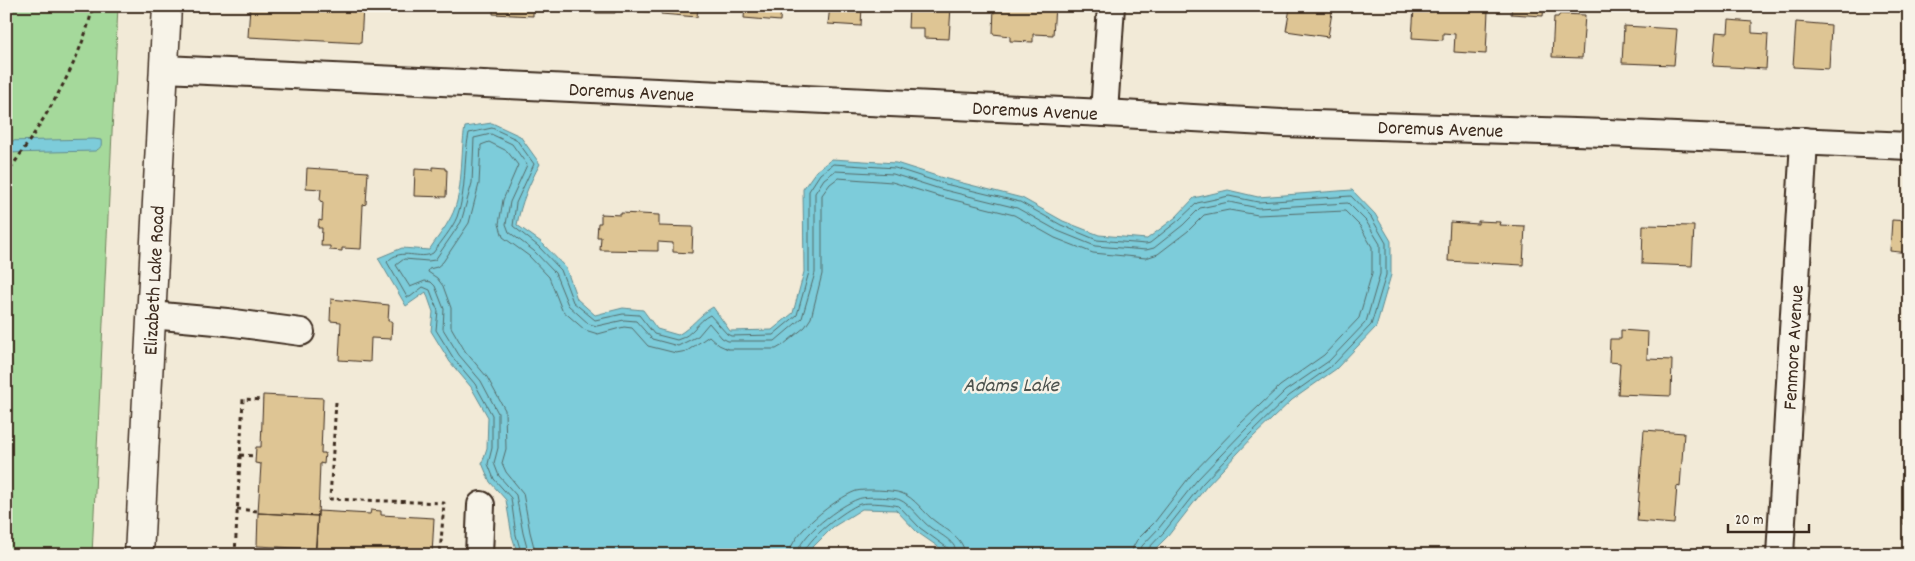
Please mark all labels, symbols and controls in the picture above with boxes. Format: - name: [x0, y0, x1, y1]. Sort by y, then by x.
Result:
- street label: Doremus Avenue: [568, 77, 695, 111]
- street label: Doremus Avenue: [972, 96, 1098, 130]
- street label: Doremus Avenue: [1377, 115, 1504, 147]
- street label: Elizabeth Lake Road: [138, 205, 174, 356]
- street label: Fenmore Avenue: [1777, 284, 1813, 411]
- water label: Adams Lake: [963, 372, 1061, 402]
- scale bar: [1728, 501, 1809, 533]
- text: 20 m: [1735, 510, 1763, 532]

